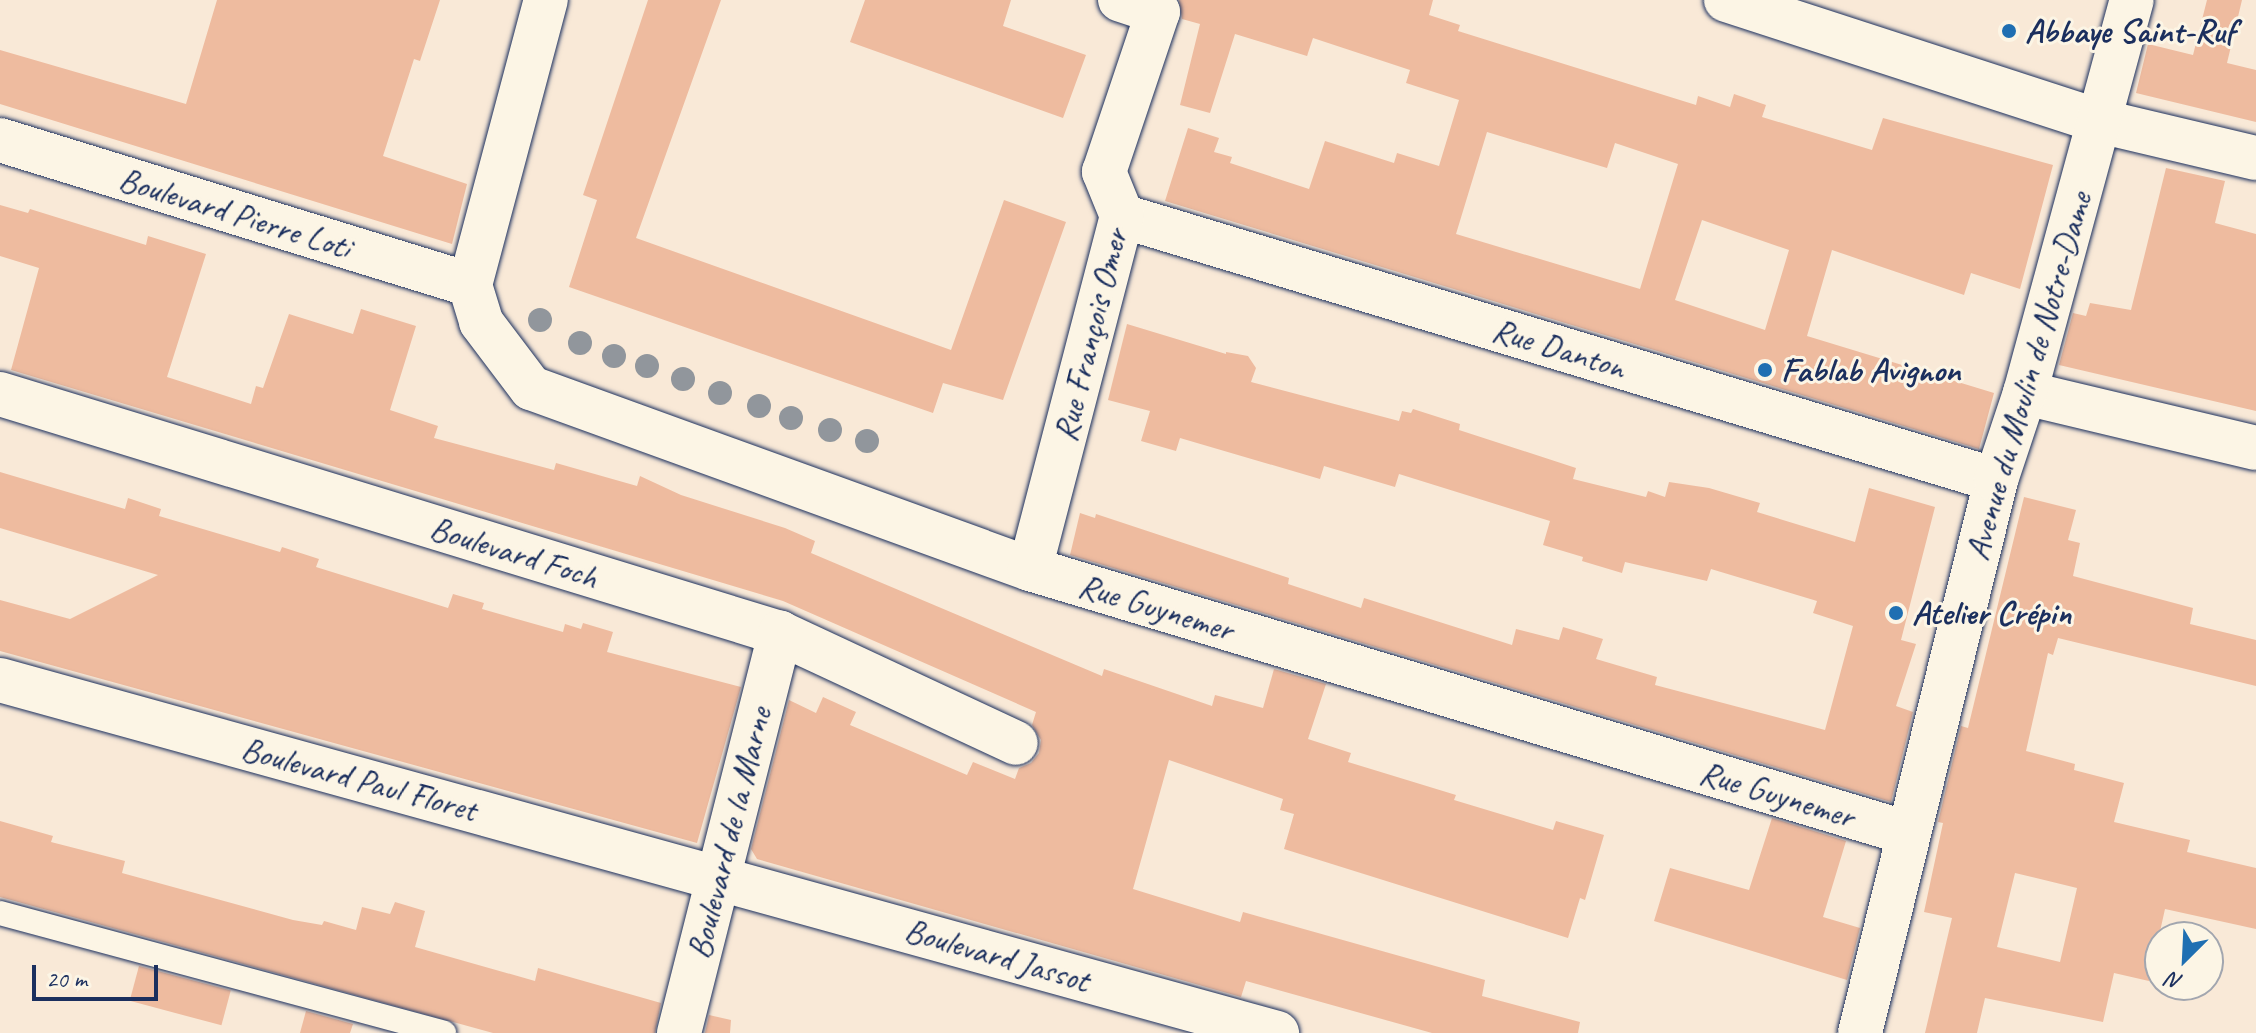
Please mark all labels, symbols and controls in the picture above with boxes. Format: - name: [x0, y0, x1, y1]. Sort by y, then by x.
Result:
- place label: Abbaye Saint-Ruf: [2025, 11, 2236, 51]
- marker: Abbaye Saint-Ruf: [2000, 22, 2018, 40]
- street label: Boulevard Pierre Loti: [114, 158, 356, 268]
- street label: Avenue du Moulin de Notre-Dame: [1956, 188, 2100, 564]
- street label: Rue François Omer: [1044, 225, 1136, 445]
- street label: Rue Danton: [1487, 308, 1631, 388]
- place label: Fablab Avignon: [1781, 350, 1961, 390]
- marker: Fablab Avignon: [1756, 361, 1774, 379]
- street label: Boulevard Foch: [425, 507, 603, 597]
- street label: Rue Guynemer: [1074, 564, 1238, 650]
- place label: Atelier Crépin: [1912, 593, 2071, 633]
- marker: Atelier Crépin: [1887, 604, 1905, 622]
- street label: Boulevard de la Marne: [678, 703, 780, 963]
- street label: Boulevard Paul Floret: [236, 728, 482, 830]
- street label: Rue Guynemer: [1695, 751, 1859, 837]
- street label: Boulevard Jassot: [900, 909, 1094, 1001]
- north arrow: [2144, 921, 2224, 1001]
- scale bar: [36, 949, 162, 999]
- text: 20 m: [46, 964, 87, 994]
- text: N: [2163, 966, 2187, 997]

